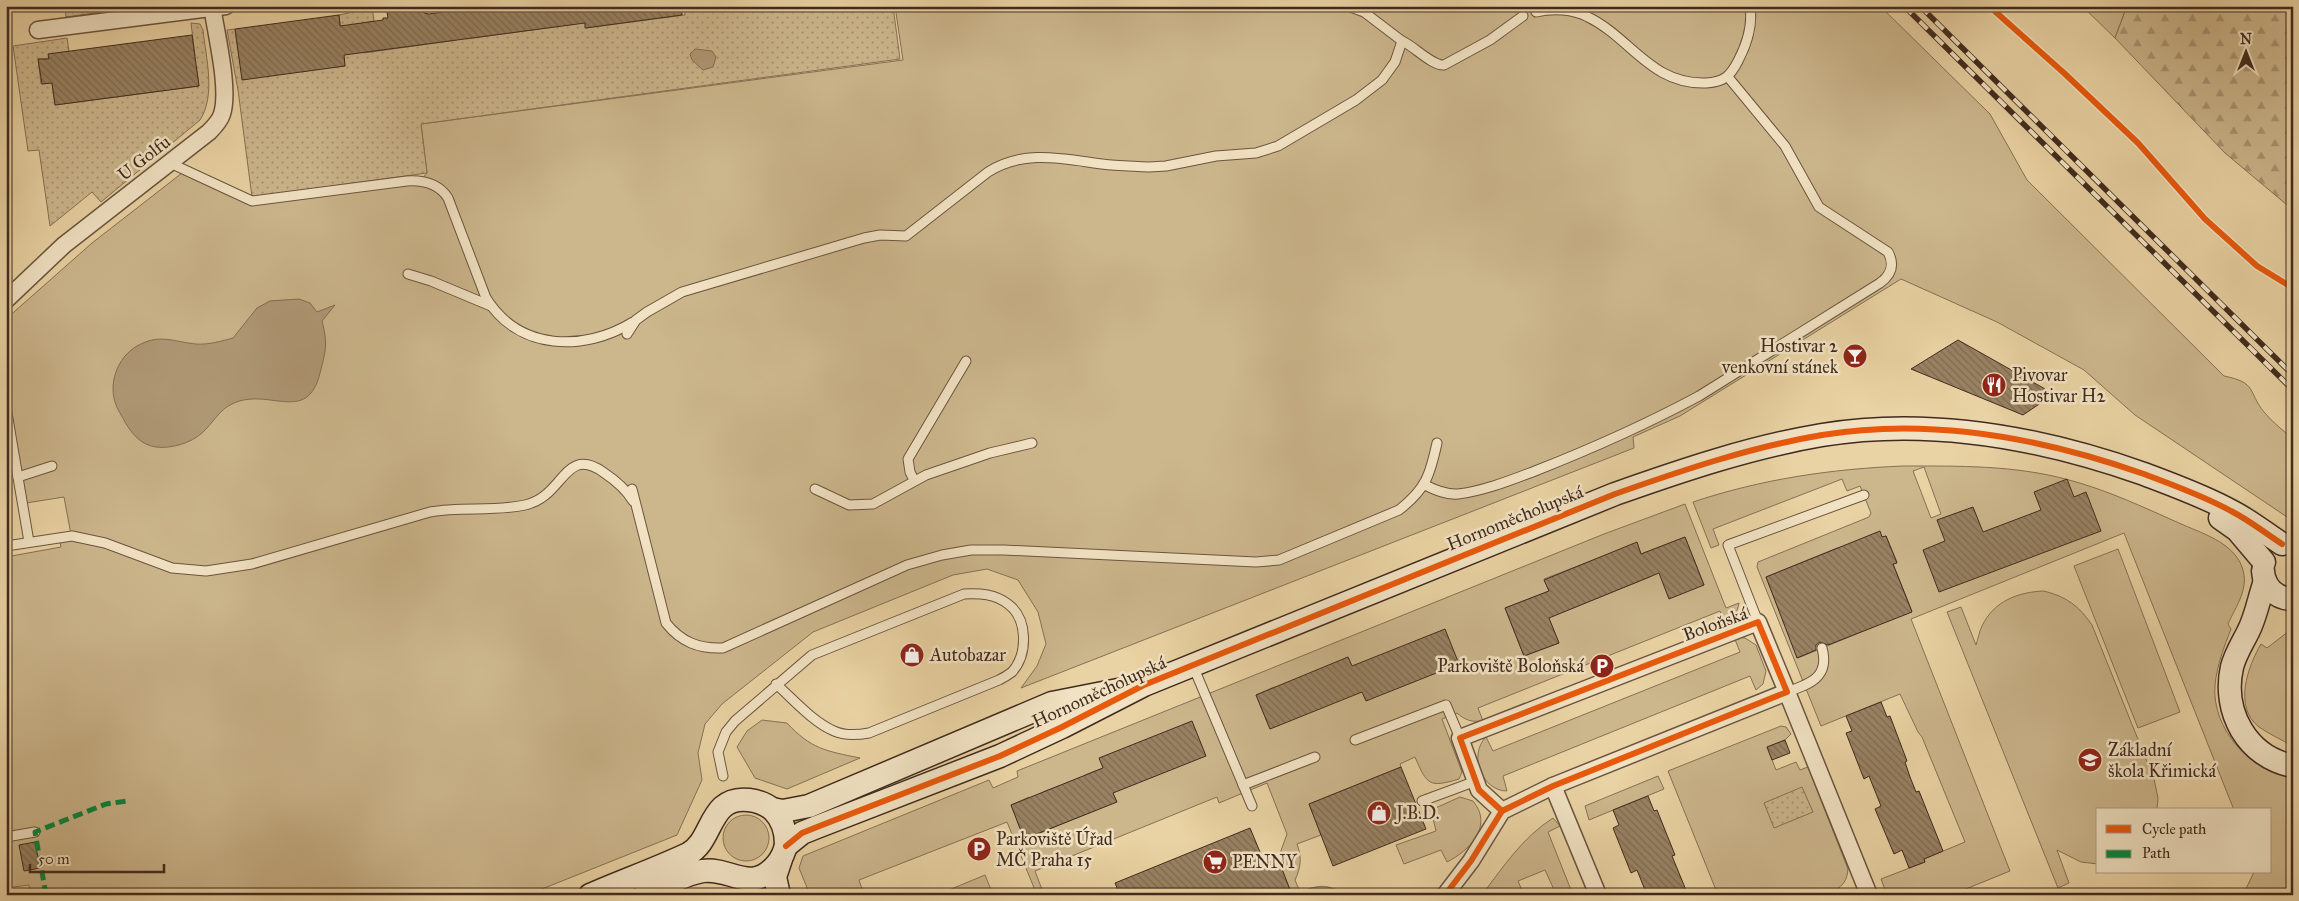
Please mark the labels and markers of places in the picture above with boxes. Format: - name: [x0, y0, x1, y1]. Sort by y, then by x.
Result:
- place label: Hostivar 2 venkovní stánek: [1721, 335, 1839, 378]
- bar icon: Hostivar 2 venkovní stánek: [1842, 343, 1868, 369]
- place label: Pivovar Hostivar H2: [2012, 364, 2106, 407]
- restaurant icon: Pivovar Hostivar H2: [1981, 372, 2007, 398]
- shop icon: Autobazar: [899, 642, 925, 668]
- place label: Autobazar: [929, 644, 1006, 666]
- parking icon: Parkoviště Boloňská: [1589, 653, 1615, 679]
- place label: Parkoviště Boloňská: [1437, 655, 1584, 677]
- place label: Základní škola Křimická: [2108, 739, 2217, 782]
- school or university icon: Základní škola Křimická: [2077, 747, 2103, 773]
- shop icon: J.B.D.: [1366, 800, 1392, 826]
- place label: J.B.D.: [1394, 802, 1440, 825]
- place label: Parkoviště Úřad MČ Praha 15: [996, 826, 1113, 871]
- parking icon: Parkoviště Úřad MČ Praha 15: [966, 836, 992, 862]
- supermarket icon: PENNY: [1202, 849, 1228, 875]
- place label: PENNY: [1232, 851, 1298, 873]

